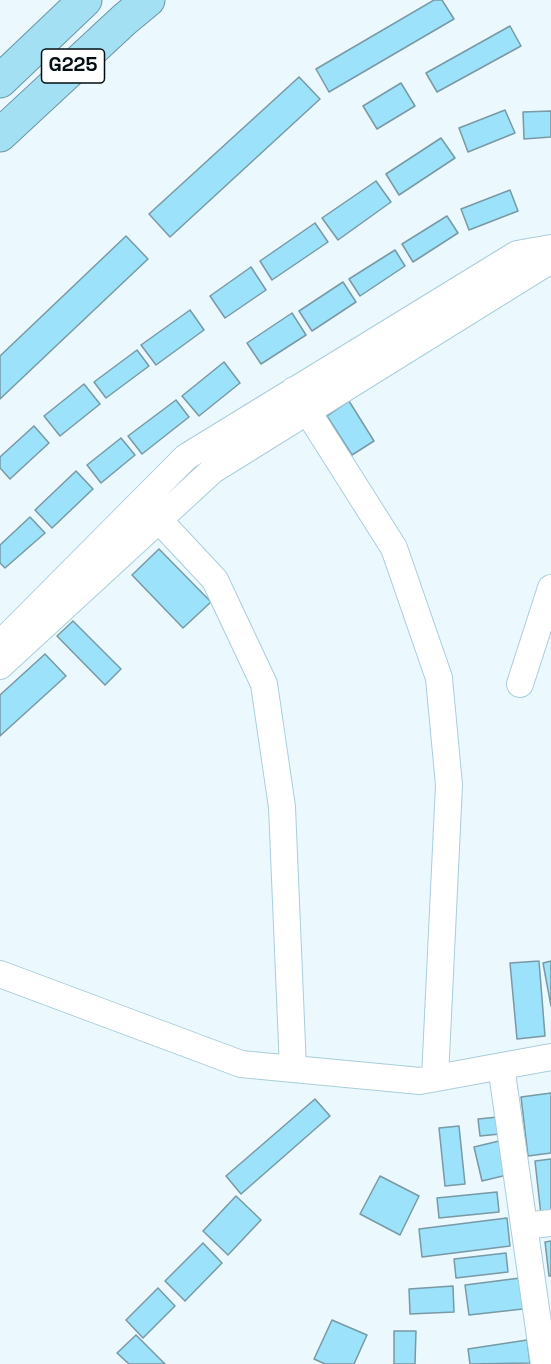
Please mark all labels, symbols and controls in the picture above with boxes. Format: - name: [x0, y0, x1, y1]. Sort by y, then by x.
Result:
- road number: G225: [42, 49, 104, 83]

